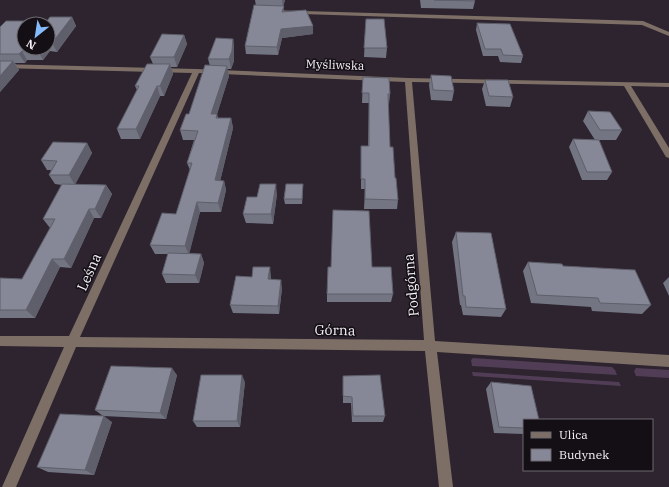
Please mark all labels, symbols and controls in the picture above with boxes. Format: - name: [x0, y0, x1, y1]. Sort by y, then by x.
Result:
- north arrow: [16, 16, 56, 56]
- text: N: [23, 36, 38, 53]
- street label: Myśliwska: [305, 56, 365, 73]
- street label: Leśna: [73, 250, 105, 294]
- street label: Podgórna: [399, 252, 423, 317]
- street label: Górna: [314, 321, 356, 339]
- legend: [523, 419, 653, 471]
- text: Ulica: [559, 427, 588, 442]
- text: Budynek: [559, 447, 609, 462]

